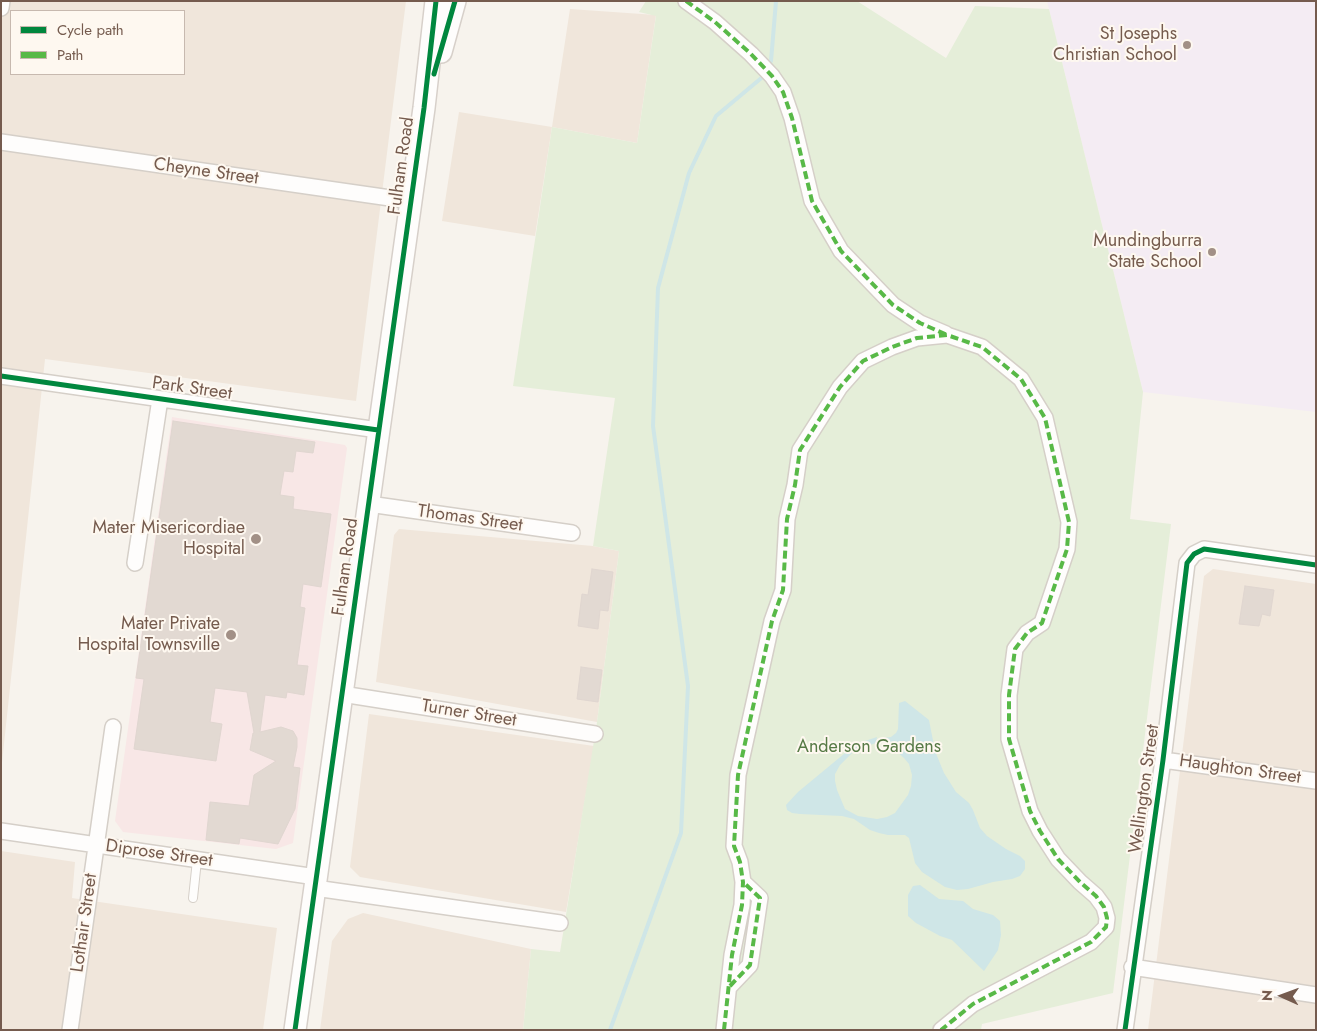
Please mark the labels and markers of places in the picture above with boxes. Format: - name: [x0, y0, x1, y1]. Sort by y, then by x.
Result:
- place label: St Josephs Christian School: [1053, 24, 1177, 66]
- marker: St Josephs Christian School: [1181, 39, 1193, 51]
- place label: Mundingburra State School: [1093, 231, 1202, 274]
- marker: Mundingburra State School: [1206, 246, 1218, 258]
- place label: Mater Misericordiae Hospital: [92, 518, 245, 560]
- marker: Mater Misericordiae Hospital: [249, 532, 263, 546]
- place label: Mater Private Hospital Townsville: [77, 614, 220, 656]
- marker: Mater Private Hospital Townsville: [224, 628, 238, 642]

